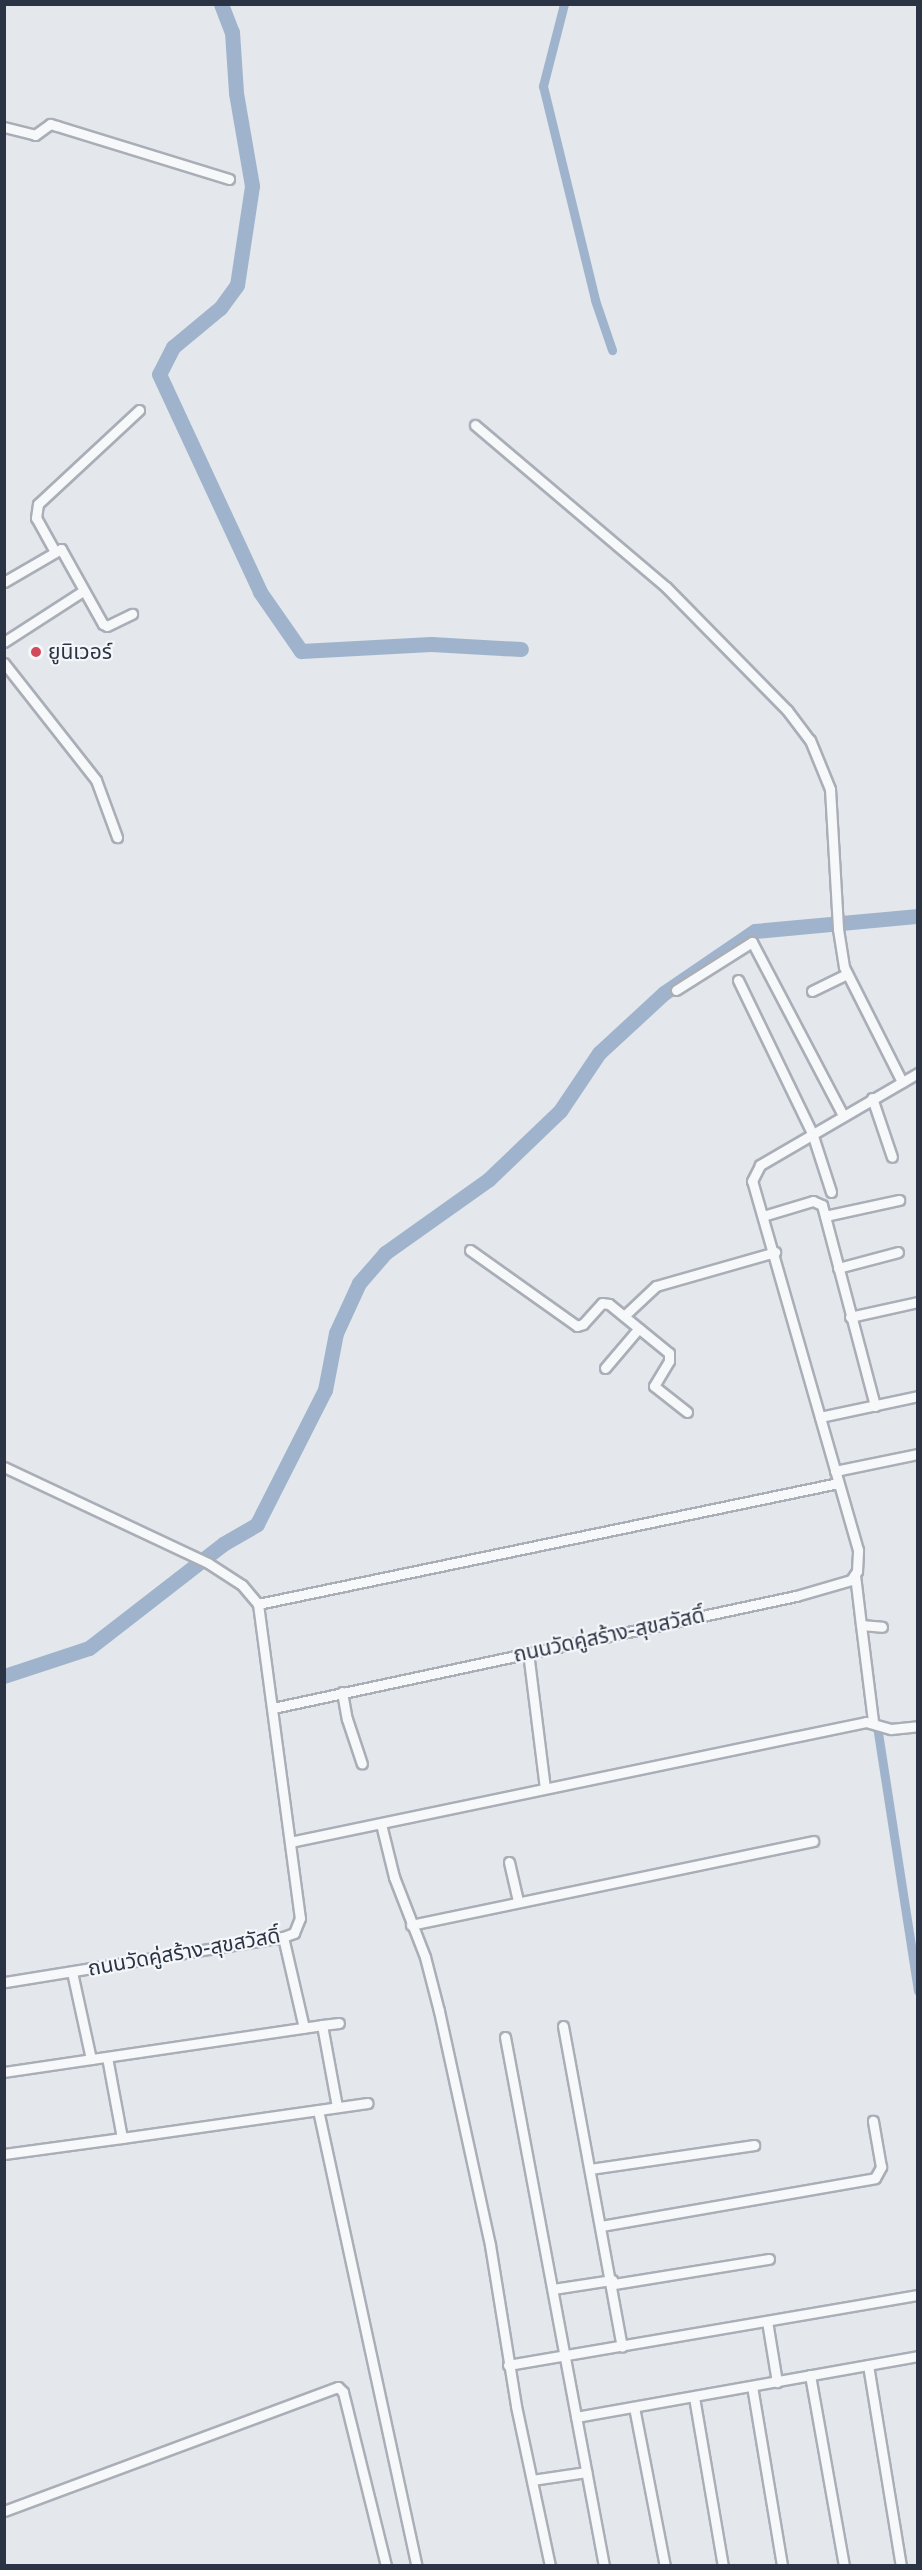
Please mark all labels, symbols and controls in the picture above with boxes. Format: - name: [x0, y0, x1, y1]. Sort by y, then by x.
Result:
- place label: ยูนิเวอร์: [48, 639, 112, 665]
- marker: ยูนิเวอร์: [29, 645, 43, 659]
- street label: ถนนวัดคู่สร้าง-สุขสวัสดิ์: [511, 1602, 707, 1668]
- street label: ถนนวัดคู่สร้าง-สุขสวัสดิ์: [86, 1923, 282, 1981]

